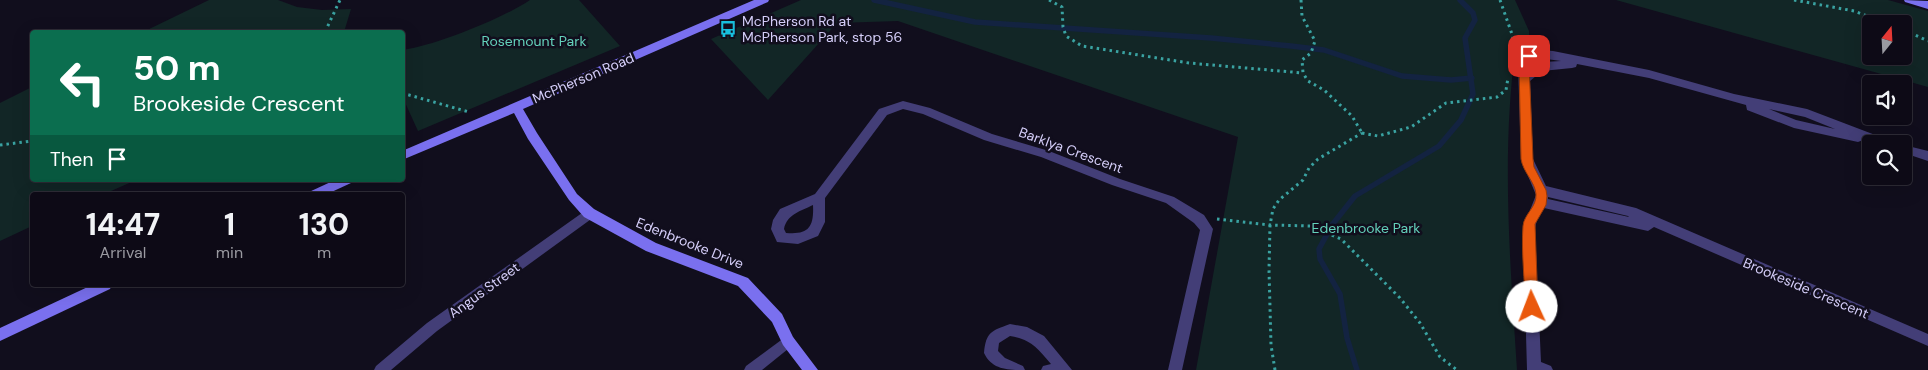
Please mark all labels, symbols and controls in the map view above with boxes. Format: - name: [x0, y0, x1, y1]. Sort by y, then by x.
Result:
- place label: McPherson Rd at McPherson Park, stop 56: [742, 12, 902, 46]
- north arrow: [1862, 15, 1912, 65]
- map controls: [1862, 15, 1912, 185]
- bus stop icon: McPherson Rd at McPherson Park, stop 56: [718, 19, 738, 39]
- park label: Rosemount Park: [482, 32, 586, 50]
- pin: [1508, 35, 1550, 77]
- icon: arrive: [1515, 42, 1543, 70]
- text: 50 m: [133, 45, 221, 91]
- street label: McPherson Road: [529, 48, 637, 108]
- icon: left: [50, 50, 115, 115]
- button: sound: [1862, 75, 1912, 125]
- text: Brookeside Crescent: [133, 89, 345, 118]
- street label: Barklya Crescent: [1016, 123, 1126, 177]
- button: search: [1862, 135, 1912, 185]
- icon: arrive: [103, 145, 131, 173]
- text: Then: [50, 147, 93, 172]
- text: 14:47: [86, 205, 160, 244]
- text: 1: [224, 205, 235, 244]
- text: 130: [299, 205, 349, 244]
- street label: Edenbrooke Drive: [634, 213, 746, 273]
- park label: Edenbrooke Park: [1312, 219, 1420, 237]
- text: Arrival: [100, 242, 146, 263]
- text: min: [216, 242, 243, 263]
- text: m: [317, 242, 331, 263]
- street label: Brookeside Crescent: [1740, 253, 1872, 323]
- street label: Angus Street: [445, 258, 523, 322]
- position arrow: [1505, 280, 1557, 332]

